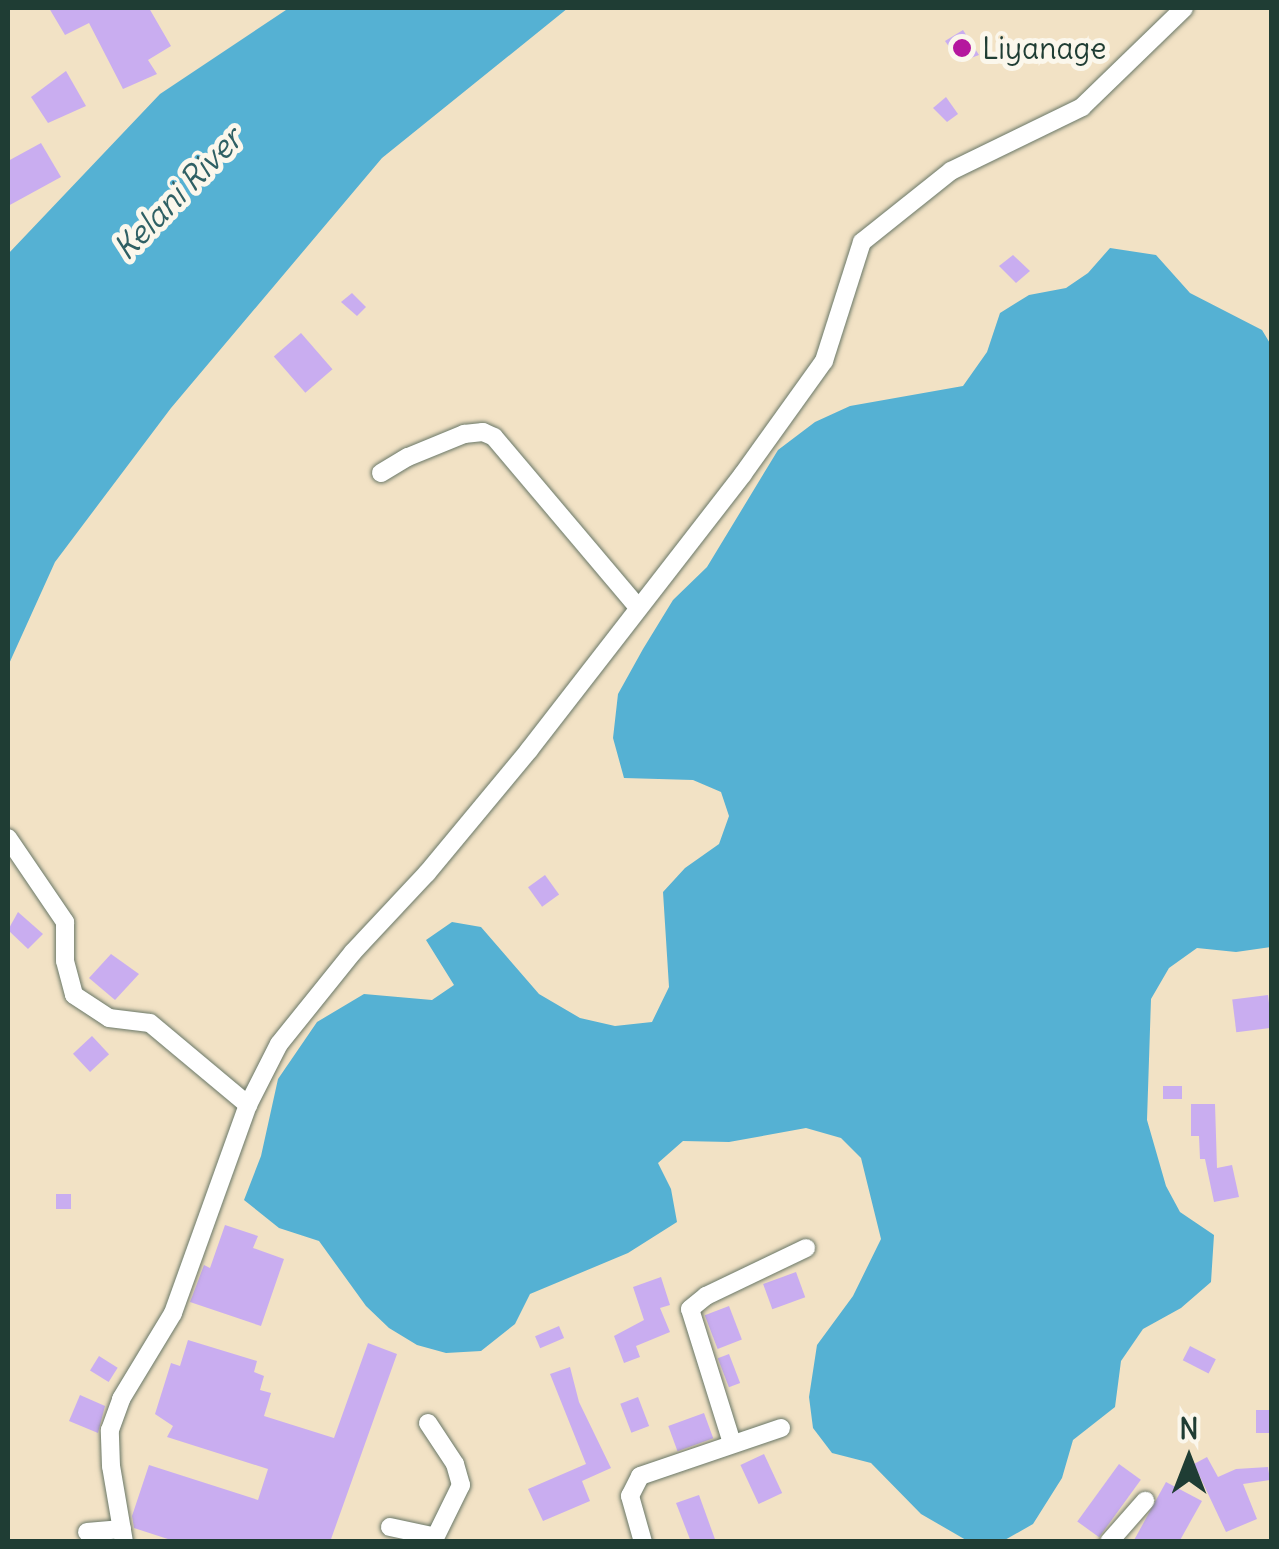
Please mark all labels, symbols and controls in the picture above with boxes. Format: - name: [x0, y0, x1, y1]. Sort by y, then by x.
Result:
- place label: Liyanage: [982, 30, 1106, 66]
- marker: Liyanage: [951, 37, 973, 59]
- water label: Kelani River: [106, 120, 250, 268]
- north arrow: [1139, 1409, 1239, 1509]
- text: N: [1179, 1411, 1199, 1447]

